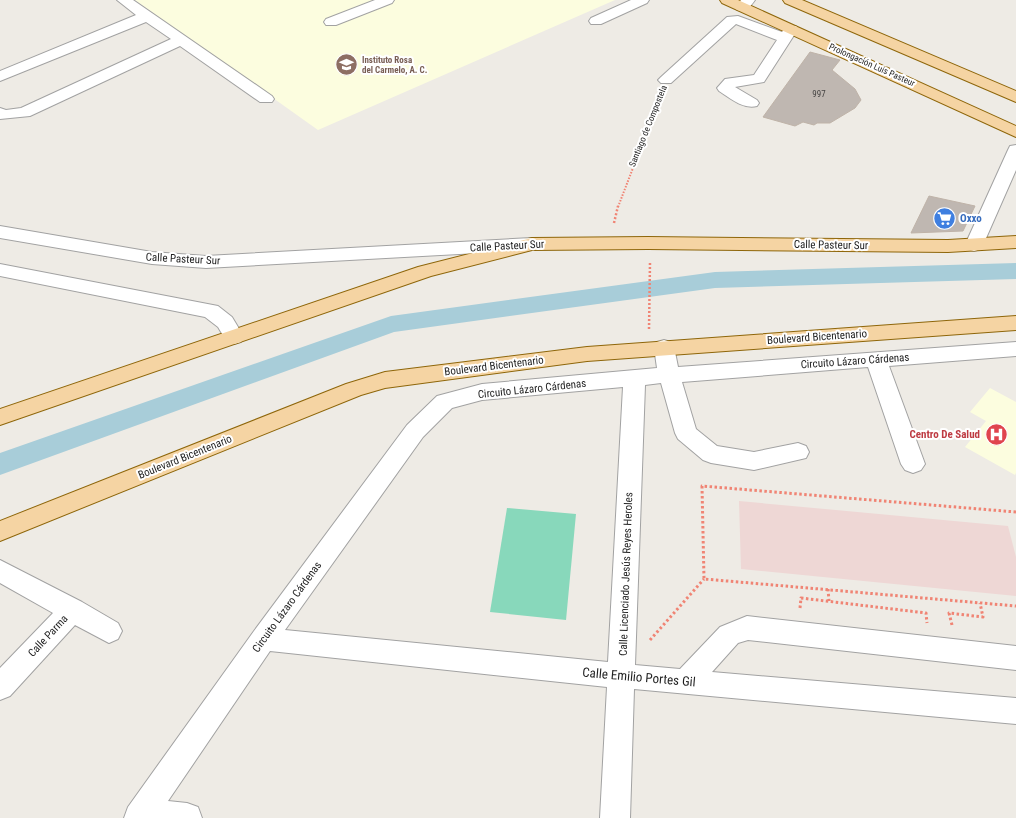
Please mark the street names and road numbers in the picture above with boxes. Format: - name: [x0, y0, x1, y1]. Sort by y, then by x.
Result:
- street label: Prolongación Luis Pasteur: [827, 42, 917, 89]
- street label: Santiago de Compostela: [627, 84, 669, 168]
- street label: Calle Pasteur Sur: [469, 238, 545, 254]
- street label: Calle Pasteur Sur: [794, 238, 869, 252]
- street label: Calle Pasteur Sur: [145, 251, 221, 267]
- street label: Boulevard Bicentenario: [767, 327, 868, 347]
- street label: Circuito Lázaro Cárdenas: [800, 351, 910, 371]
- street label: Boulevard Bicentenario: [444, 353, 545, 379]
- street label: Circuito Lázaro Cárdenas: [477, 377, 587, 401]
- street label: Boulevard Bicentenario: [136, 432, 234, 482]
- street label: Calle Licenciado Jesús Reyes Heroles: [617, 492, 635, 656]
- street label: Circuito Lázaro Cárdenas: [250, 559, 324, 655]
- street label: Calle Parma: [25, 612, 71, 660]
- street label: Calle Emilio Portes Gil: [582, 665, 696, 689]

